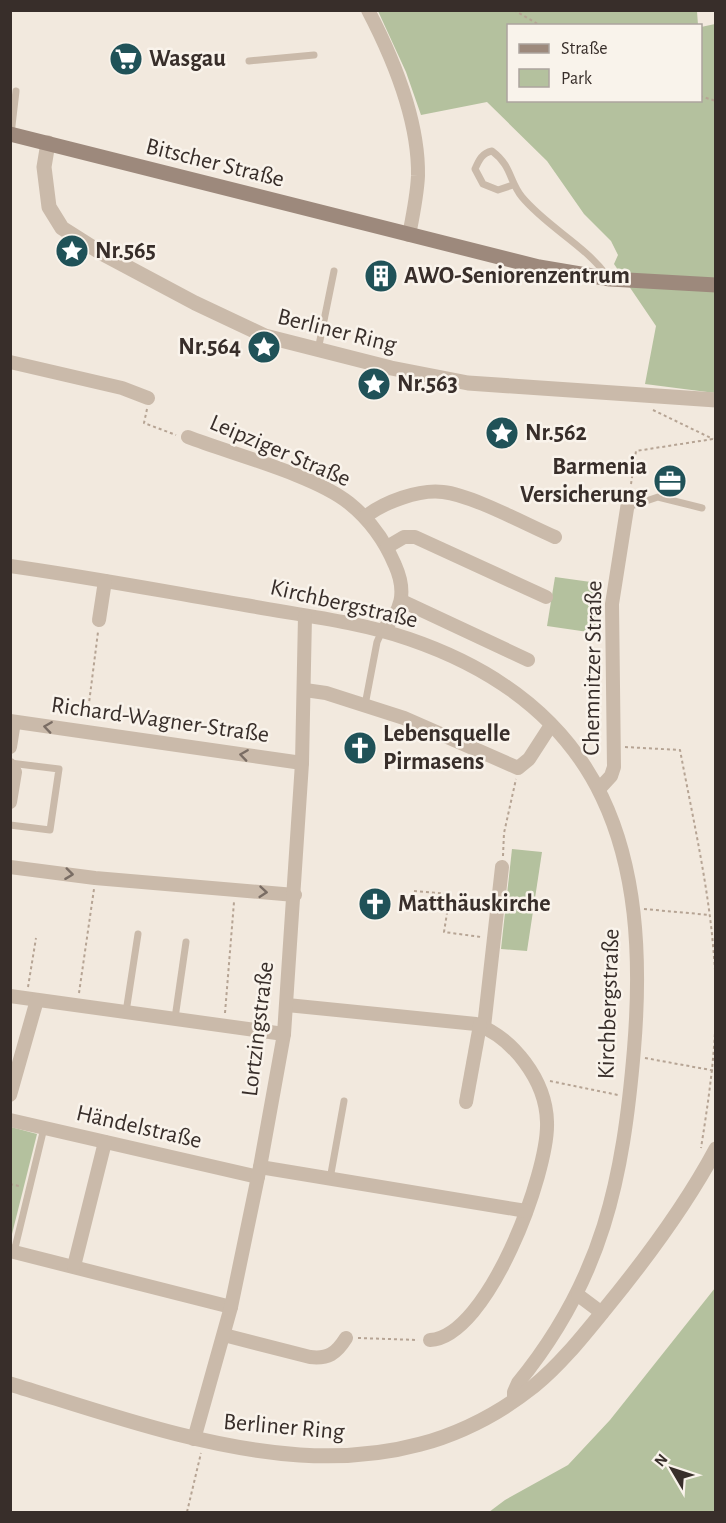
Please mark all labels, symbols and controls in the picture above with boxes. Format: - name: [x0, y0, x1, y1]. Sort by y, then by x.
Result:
- legend: [507, 24, 702, 102]
- text: Straße: [561, 40, 607, 58]
- supermarket icon: Wasgau: [108, 41, 144, 77]
- place label: Wasgau: [149, 47, 226, 71]
- text: Park: [561, 70, 593, 88]
- street label: Bitscher Straße: [143, 134, 287, 192]
- place icon: Nr.565: [54, 233, 90, 269]
- place label: Nr.565: [95, 239, 156, 263]
- building icon: AWO-Seniorenzentrum: [363, 258, 399, 294]
- place label: AWO-Seniorenzentrum: [404, 264, 630, 288]
- street label: Berliner Ring: [275, 305, 399, 357]
- place icon: Nr.564: [246, 329, 282, 365]
- place label: Nr.564: [178, 335, 241, 359]
- place icon: Nr.563: [356, 366, 392, 402]
- place label: Nr.563: [397, 372, 458, 396]
- street label: Leipziger Straße: [206, 411, 354, 491]
- place icon: Nr.562: [484, 415, 520, 451]
- place label: Nr.562: [525, 421, 587, 445]
- place label: Barmenia Versicherung: [520, 455, 648, 507]
- office icon: Barmenia Versicherung: [652, 463, 688, 499]
- street label: Kirchbergstraße: [268, 575, 420, 633]
- street label: Chemnitzer Straße: [579, 580, 607, 756]
- street label: Richard-Wagner-Straße: [49, 693, 271, 747]
- one-way arrow: [44, 721, 53, 733]
- place label: Lebensquelle Pirmasens: [383, 722, 510, 774]
- church icon: Lebensquelle Pirmasens: [342, 730, 378, 766]
- one-way arrow: [240, 749, 249, 761]
- one-way arrow: [64, 868, 73, 880]
- one-way arrow: [258, 885, 267, 898]
- church icon: Matthäuskirche: [357, 886, 393, 922]
- place label: Matthäuskirche: [398, 892, 551, 916]
- street label: Kirchbergstraße: [594, 928, 624, 1080]
- street label: Lortzingstraße: [238, 960, 278, 1098]
- street label: Händelstraße: [74, 1101, 204, 1153]
- street label: Berliner Ring: [222, 1410, 346, 1444]
- north arrow: [642, 1439, 702, 1499]
- text: N: [651, 1451, 671, 1470]

